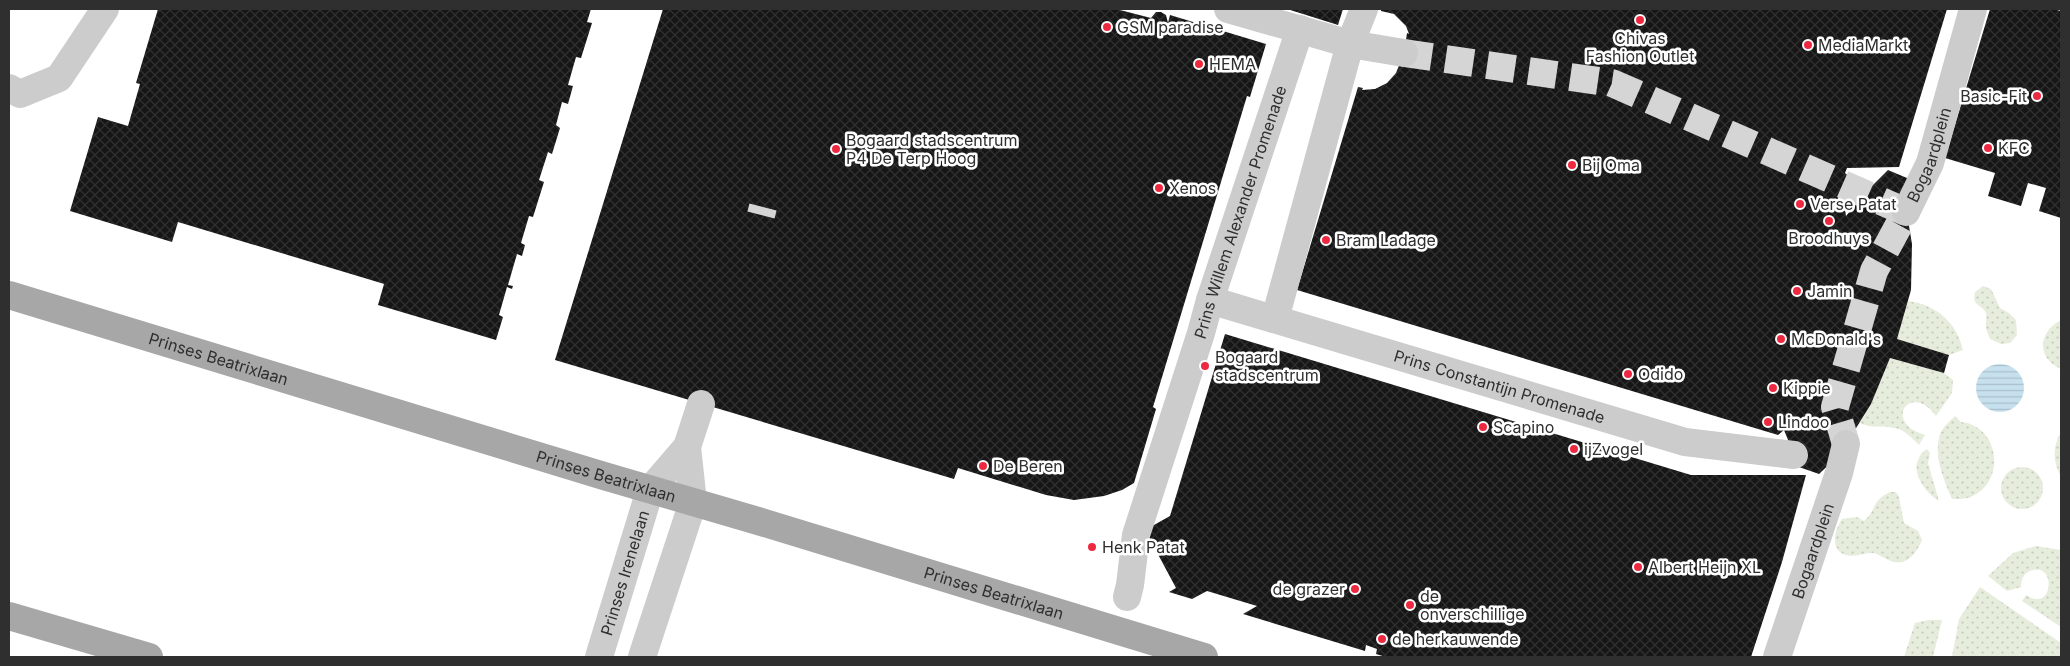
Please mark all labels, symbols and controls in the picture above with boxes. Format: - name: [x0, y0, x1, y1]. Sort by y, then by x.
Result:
- marker: Chivas Fashion Outlet: [1634, 14, 1646, 26]
- place label: GSM paradise: [1117, 17, 1224, 37]
- marker: GSM paradise: [1101, 21, 1113, 33]
- place label: Chivas Fashion Outlet: [1586, 28, 1694, 66]
- place label: MediaMarkt: [1818, 35, 1908, 55]
- marker: MediaMarkt: [1802, 39, 1814, 51]
- place label: HEMA: [1209, 54, 1256, 74]
- marker: HEMA: [1193, 58, 1205, 70]
- street label: Prins Willem Alexander Promenade: [1190, 83, 1291, 341]
- place label: Basic-Fit: [1960, 86, 2027, 106]
- marker: Basic-Fit: [2031, 90, 2043, 102]
- street label: Bogaardplein: [1902, 105, 1955, 206]
- place label: Bogaard stadscentrum P4 De Terp Hoog: [846, 130, 1018, 168]
- place label: KFC: [1998, 138, 2030, 158]
- marker: KFC: [1982, 142, 1994, 154]
- marker: Bogaard stadscentrum P4 De Terp Hoog: [830, 143, 842, 155]
- place label: Bij Oma: [1582, 155, 1640, 175]
- marker: Bij Oma: [1566, 159, 1578, 171]
- place label: Xenos: [1169, 178, 1216, 198]
- marker: Xenos: [1153, 182, 1165, 194]
- place label: Verse Patat: [1810, 194, 1897, 214]
- marker: Verse Patat: [1794, 198, 1806, 210]
- marker: Broodhuys: [1823, 215, 1835, 227]
- place label: Broodhuys: [1788, 228, 1870, 248]
- place label: Bram Ladage: [1336, 230, 1436, 250]
- marker: Bram Ladage: [1320, 234, 1332, 246]
- place label: Jamin: [1807, 281, 1852, 301]
- marker: Jamin: [1791, 285, 1803, 297]
- street label: Prinses Beatrixlaan: [146, 328, 291, 389]
- place label: McDonald's: [1791, 329, 1881, 349]
- marker: McDonald's: [1775, 333, 1787, 345]
- street label: Prins Constantijn Promenade: [1392, 346, 1607, 427]
- place label: Bogaard stadscentrum: [1215, 347, 1319, 385]
- marker: Bogaard stadscentrum: [1199, 360, 1211, 372]
- place label: Odido: [1638, 364, 1683, 384]
- marker: Odido: [1622, 368, 1634, 380]
- place label: Kippie: [1783, 378, 1831, 398]
- marker: Kippie: [1767, 382, 1779, 394]
- place label: Lindoo: [1778, 412, 1829, 432]
- marker: Lindoo: [1762, 416, 1774, 428]
- place label: Scapino: [1493, 417, 1554, 437]
- marker: Scapino: [1477, 421, 1489, 433]
- place label: ijZvogel: [1584, 439, 1643, 459]
- marker: ijZvogel: [1568, 443, 1580, 455]
- street label: Prinses Beatrixlaan: [534, 446, 678, 507]
- place label: De Beren: [993, 456, 1063, 476]
- marker: De Beren: [977, 460, 989, 472]
- street label: Bogaardplein: [1787, 500, 1838, 601]
- street label: Prinses Irenelaan: [596, 508, 653, 638]
- place label: Henk Patat: [1102, 537, 1185, 557]
- marker: Henk Patat: [1086, 541, 1098, 553]
- place label: Albert Heijn XL: [1648, 557, 1761, 577]
- marker: Albert Heijn XL: [1632, 561, 1644, 573]
- street label: Prinses Beatrixlaan: [922, 562, 1066, 624]
- place label: de grazer: [1273, 579, 1345, 599]
- marker: de grazer: [1349, 583, 1361, 595]
- place label: de onverschillige: [1420, 586, 1525, 624]
- marker: de onverschillige: [1404, 599, 1416, 611]
- place label: de herkauwende: [1392, 629, 1519, 649]
- marker: de herkauwende: [1376, 633, 1388, 645]

